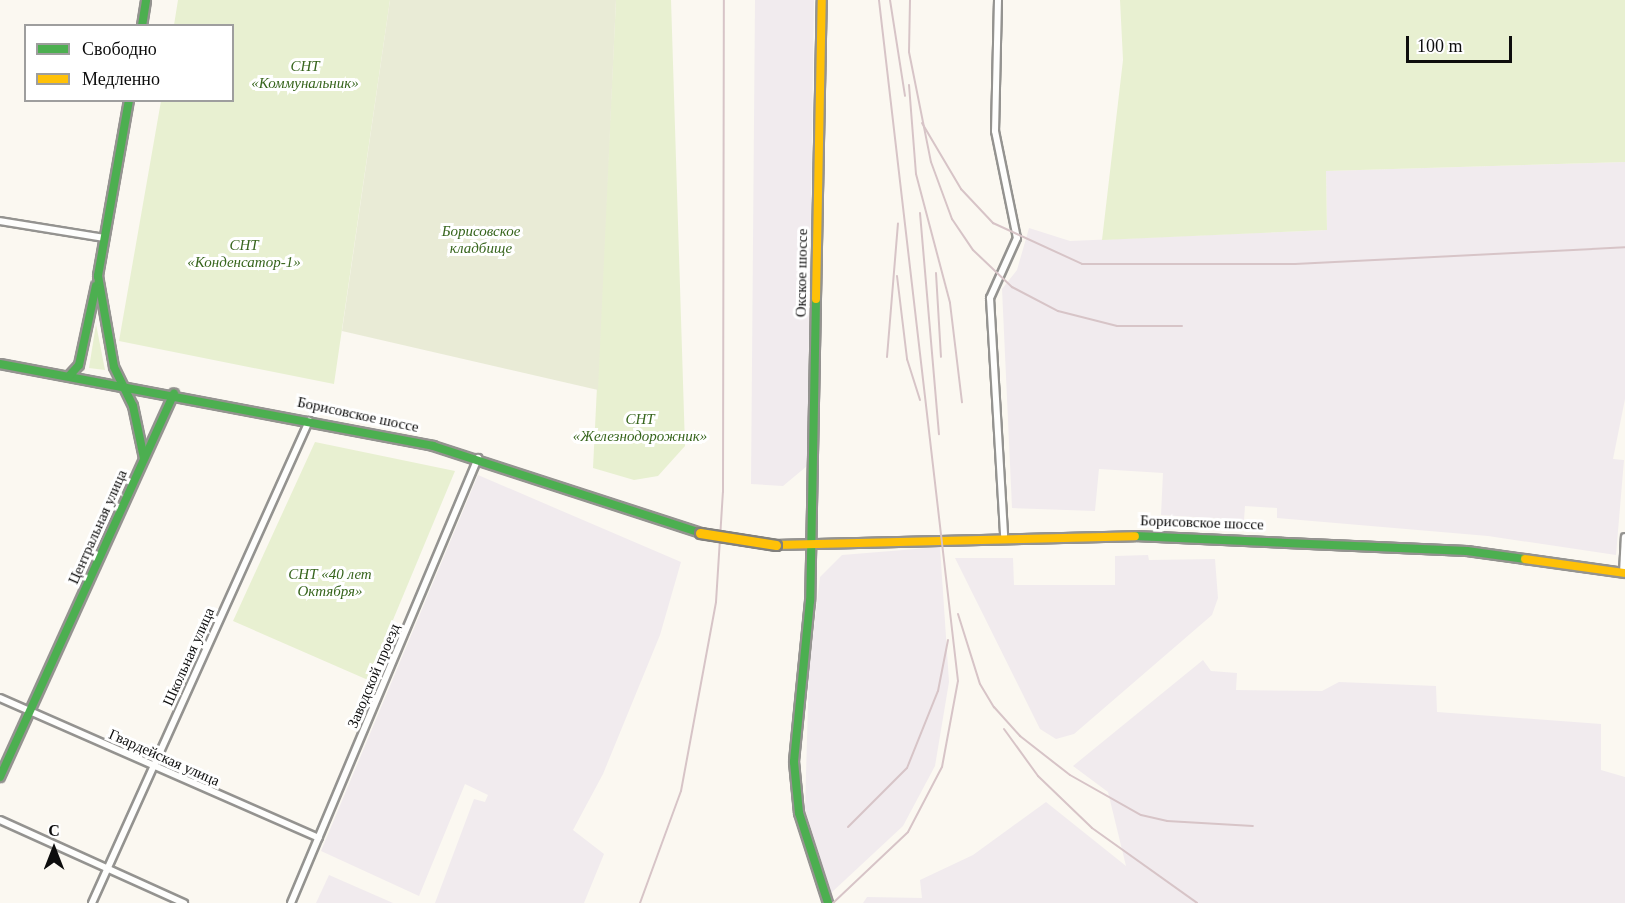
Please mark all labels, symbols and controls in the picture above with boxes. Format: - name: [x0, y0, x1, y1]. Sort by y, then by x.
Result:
- legend: [24, 24, 234, 102]
- scale bar: [1409, 24, 1516, 62]
- text: 100 m: [1417, 36, 1463, 56]
- text: Свободно: [82, 39, 157, 59]
- park label: СНТ «Коммунальник»: [251, 57, 359, 92]
- text: Медленно: [82, 69, 160, 89]
- park label: Борисовское кладбище: [442, 222, 520, 257]
- street label: Окское шоссе: [792, 229, 812, 317]
- park label: СНТ «Конденсатор-1»: [187, 236, 301, 271]
- street label: Борисовское шоссе: [296, 393, 420, 437]
- park label: СНТ «Железнодорожник»: [573, 410, 707, 445]
- street label: Центральная улица: [65, 467, 131, 587]
- street label: Борисовское шоссе: [1140, 512, 1264, 534]
- park label: СНТ «40 лет Октября»: [288, 565, 372, 600]
- street label: Школьная улица: [159, 605, 219, 709]
- street label: Заводской проезд: [344, 621, 404, 731]
- street label: Гвардейская улица: [106, 726, 222, 790]
- north arrow: [24, 819, 84, 879]
- text: С: [48, 822, 60, 839]

